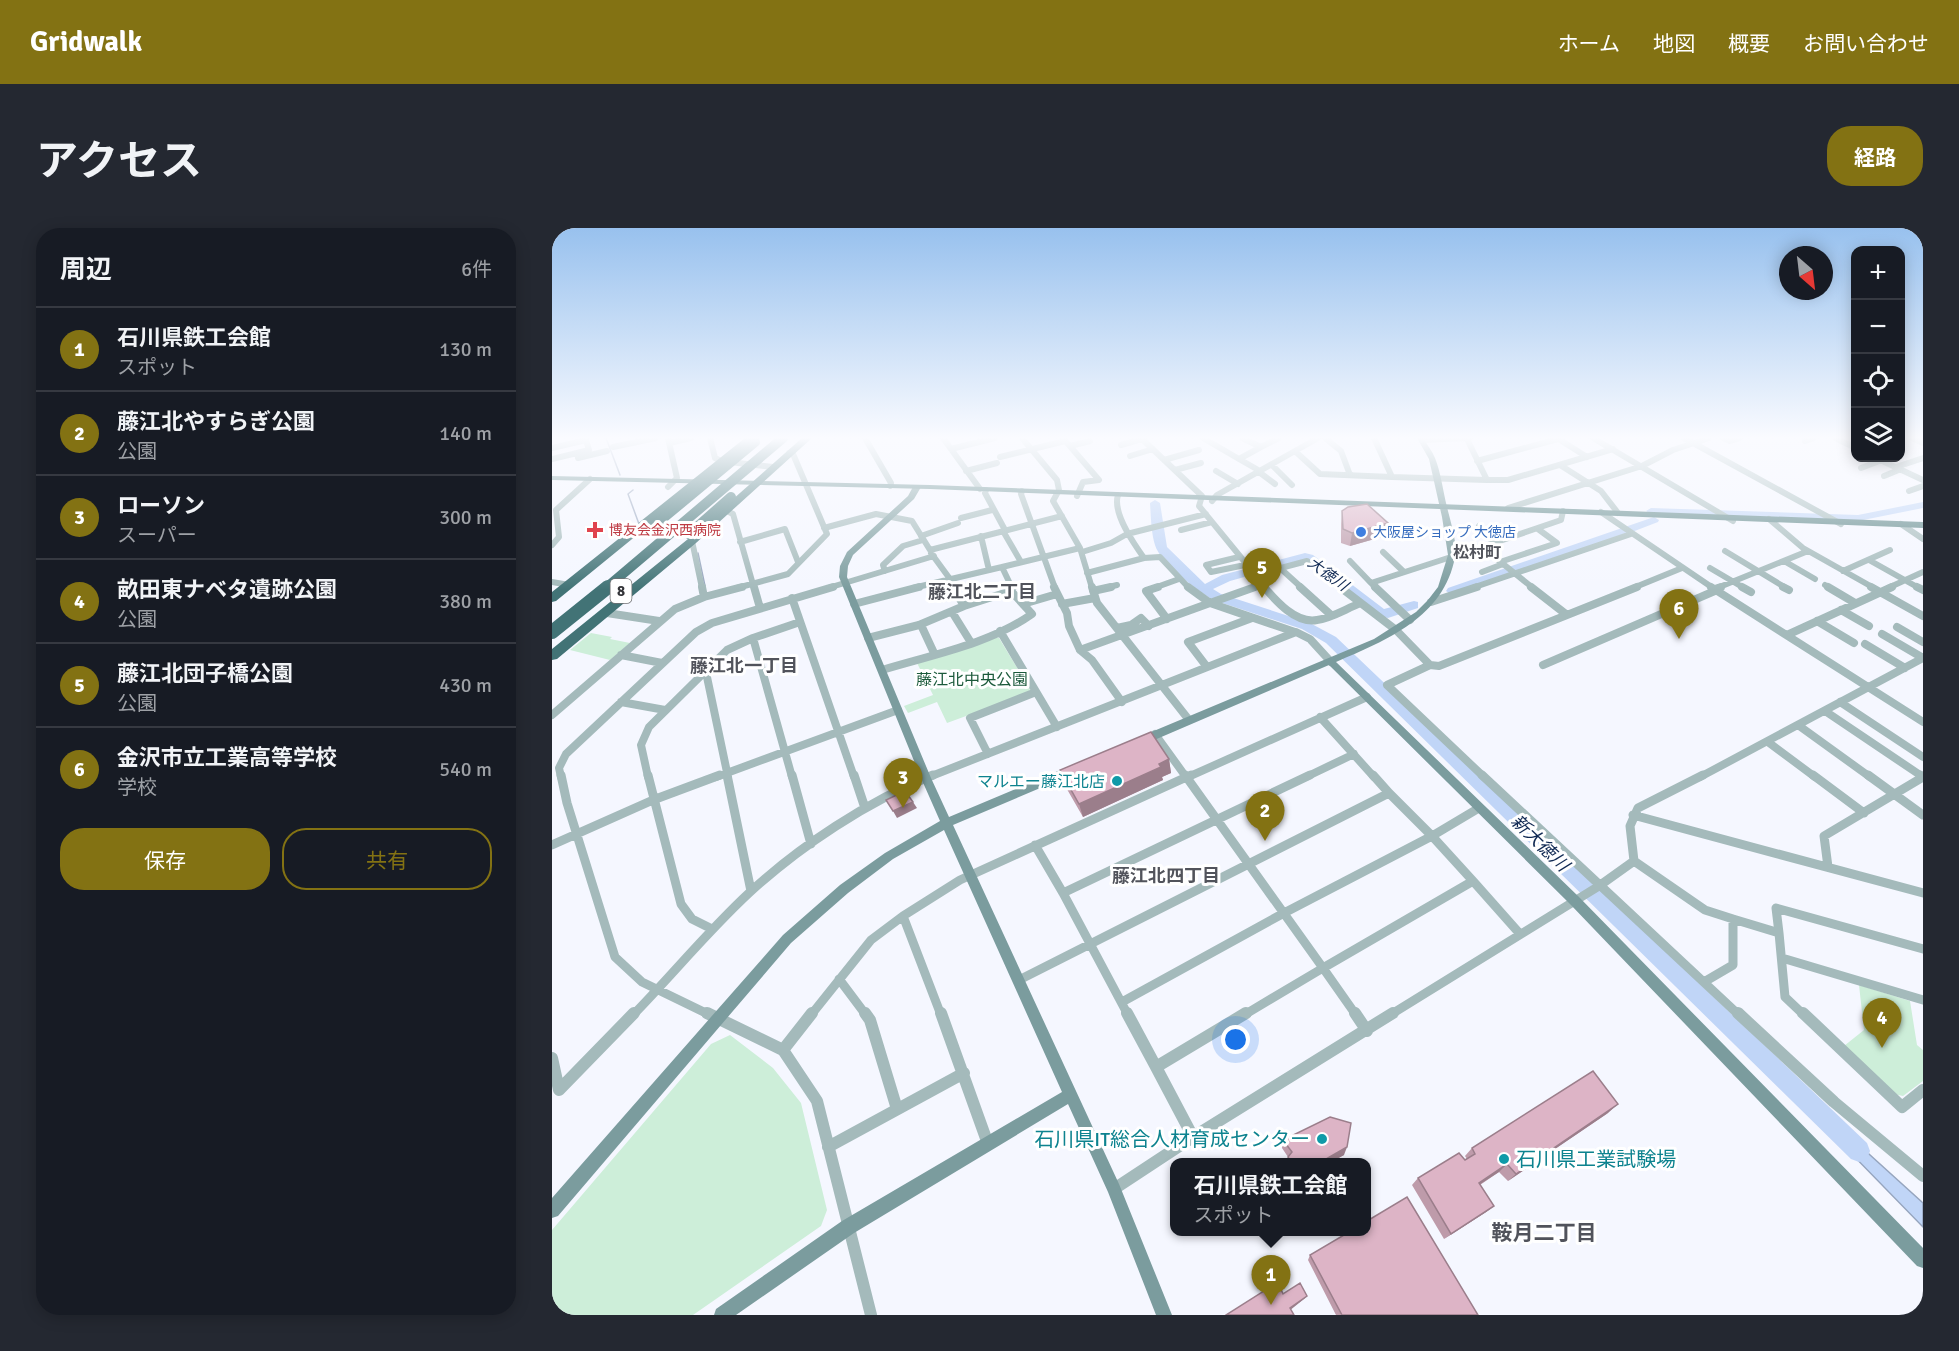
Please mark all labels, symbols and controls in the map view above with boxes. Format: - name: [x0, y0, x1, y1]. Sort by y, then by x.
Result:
- text: Gridwalk: [30, 25, 142, 59]
- text: ホーム: [1558, 31, 1620, 57]
- text: 地図: [1653, 31, 1695, 57]
- text: 概要: [1728, 31, 1770, 57]
- text: お問い合わせ: [1803, 31, 1929, 57]
- button: 経路: [1827, 126, 1923, 186]
- text: アクセス: [36, 136, 202, 187]
- north arrow: [1779, 246, 1833, 300]
- map controls: [1851, 246, 1905, 462]
- button: +: [1851, 246, 1905, 300]
- text: 周辺: [60, 254, 112, 286]
- text: 6件: [461, 257, 492, 282]
- button: −: [1851, 300, 1905, 354]
- text: 石川県鉄工会館: [117, 324, 271, 351]
- text: 1: [74, 337, 85, 362]
- text: 130 m: [439, 337, 492, 362]
- button: locate: [1851, 354, 1905, 408]
- text: スポット: [117, 355, 197, 380]
- text: 藤江北やすらぎ公園: [117, 408, 315, 435]
- button: layers: [1851, 408, 1905, 462]
- text: 2: [74, 421, 85, 446]
- text: 140 m: [439, 421, 492, 446]
- text: 公園: [117, 439, 157, 464]
- text: ローソン: [117, 492, 205, 519]
- text: 3: [74, 505, 85, 530]
- text: 300 m: [439, 505, 492, 530]
- marker: 博友会金沢西病院: [586, 521, 604, 539]
- place label: 博友会金沢西病院: [609, 522, 721, 539]
- text: スーパー: [117, 523, 197, 548]
- place label: 大阪屋ショップ 大徳店: [1373, 524, 1516, 541]
- marker: 大阪屋ショップ 大徳店: [1354, 525, 1368, 539]
- district label: 松村町: [1453, 543, 1501, 563]
- pin: 5: [1242, 548, 1282, 598]
- water label: 大徳川: [1305, 553, 1353, 596]
- text: 畝田東ナベタ遺跡公園: [117, 576, 337, 603]
- road number: 8: [610, 579, 632, 603]
- district label: 藤江北二丁目: [928, 581, 1036, 603]
- text: 4: [74, 589, 85, 614]
- text: 380 m: [439, 589, 492, 614]
- pin: 6: [1660, 590, 1698, 639]
- text: 公園: [117, 607, 157, 632]
- district label: 藤江北一丁目: [690, 655, 798, 677]
- text: 藤江北団子橋公園: [117, 660, 293, 687]
- park label: 藤江北中央公園: [916, 670, 1028, 690]
- text: 5: [74, 673, 85, 698]
- text: 430 m: [439, 673, 492, 698]
- text: 公園: [117, 691, 157, 716]
- text: 金沢市立工業高等学校: [117, 744, 337, 771]
- text: 6: [74, 757, 85, 782]
- text: 540 m: [439, 757, 492, 782]
- pin: 3: [884, 758, 922, 808]
- place label: マルエー藤江北店: [977, 772, 1105, 792]
- marker: マルエー藤江北店: [1110, 774, 1124, 788]
- text: 学校: [117, 775, 157, 800]
- pin: 2: [1246, 792, 1284, 841]
- water label: 新大徳川: [1506, 810, 1575, 877]
- button: 保存: [60, 828, 270, 890]
- button: 共有: [282, 828, 492, 890]
- district label: 藤江北四丁目: [1112, 865, 1220, 887]
- pin: 4: [1862, 998, 1902, 1048]
- your location: [1221, 1025, 1250, 1054]
- place label: 石川県IT総合人材育成センター: [1034, 1127, 1310, 1152]
- marker: 石川県IT総合人材育成センター: [1315, 1132, 1329, 1146]
- place label: 石川県工業試験場: [1516, 1147, 1676, 1172]
- marker: 石川県工業試験場: [1497, 1152, 1511, 1166]
- popup: [1170, 1158, 1371, 1236]
- text: 石川県鉄工会館: [1193, 1172, 1348, 1199]
- text: スポット: [1193, 1203, 1273, 1228]
- district label: 鞍月二丁目: [1492, 1220, 1597, 1246]
- pin: 1: [1252, 1256, 1290, 1305]

